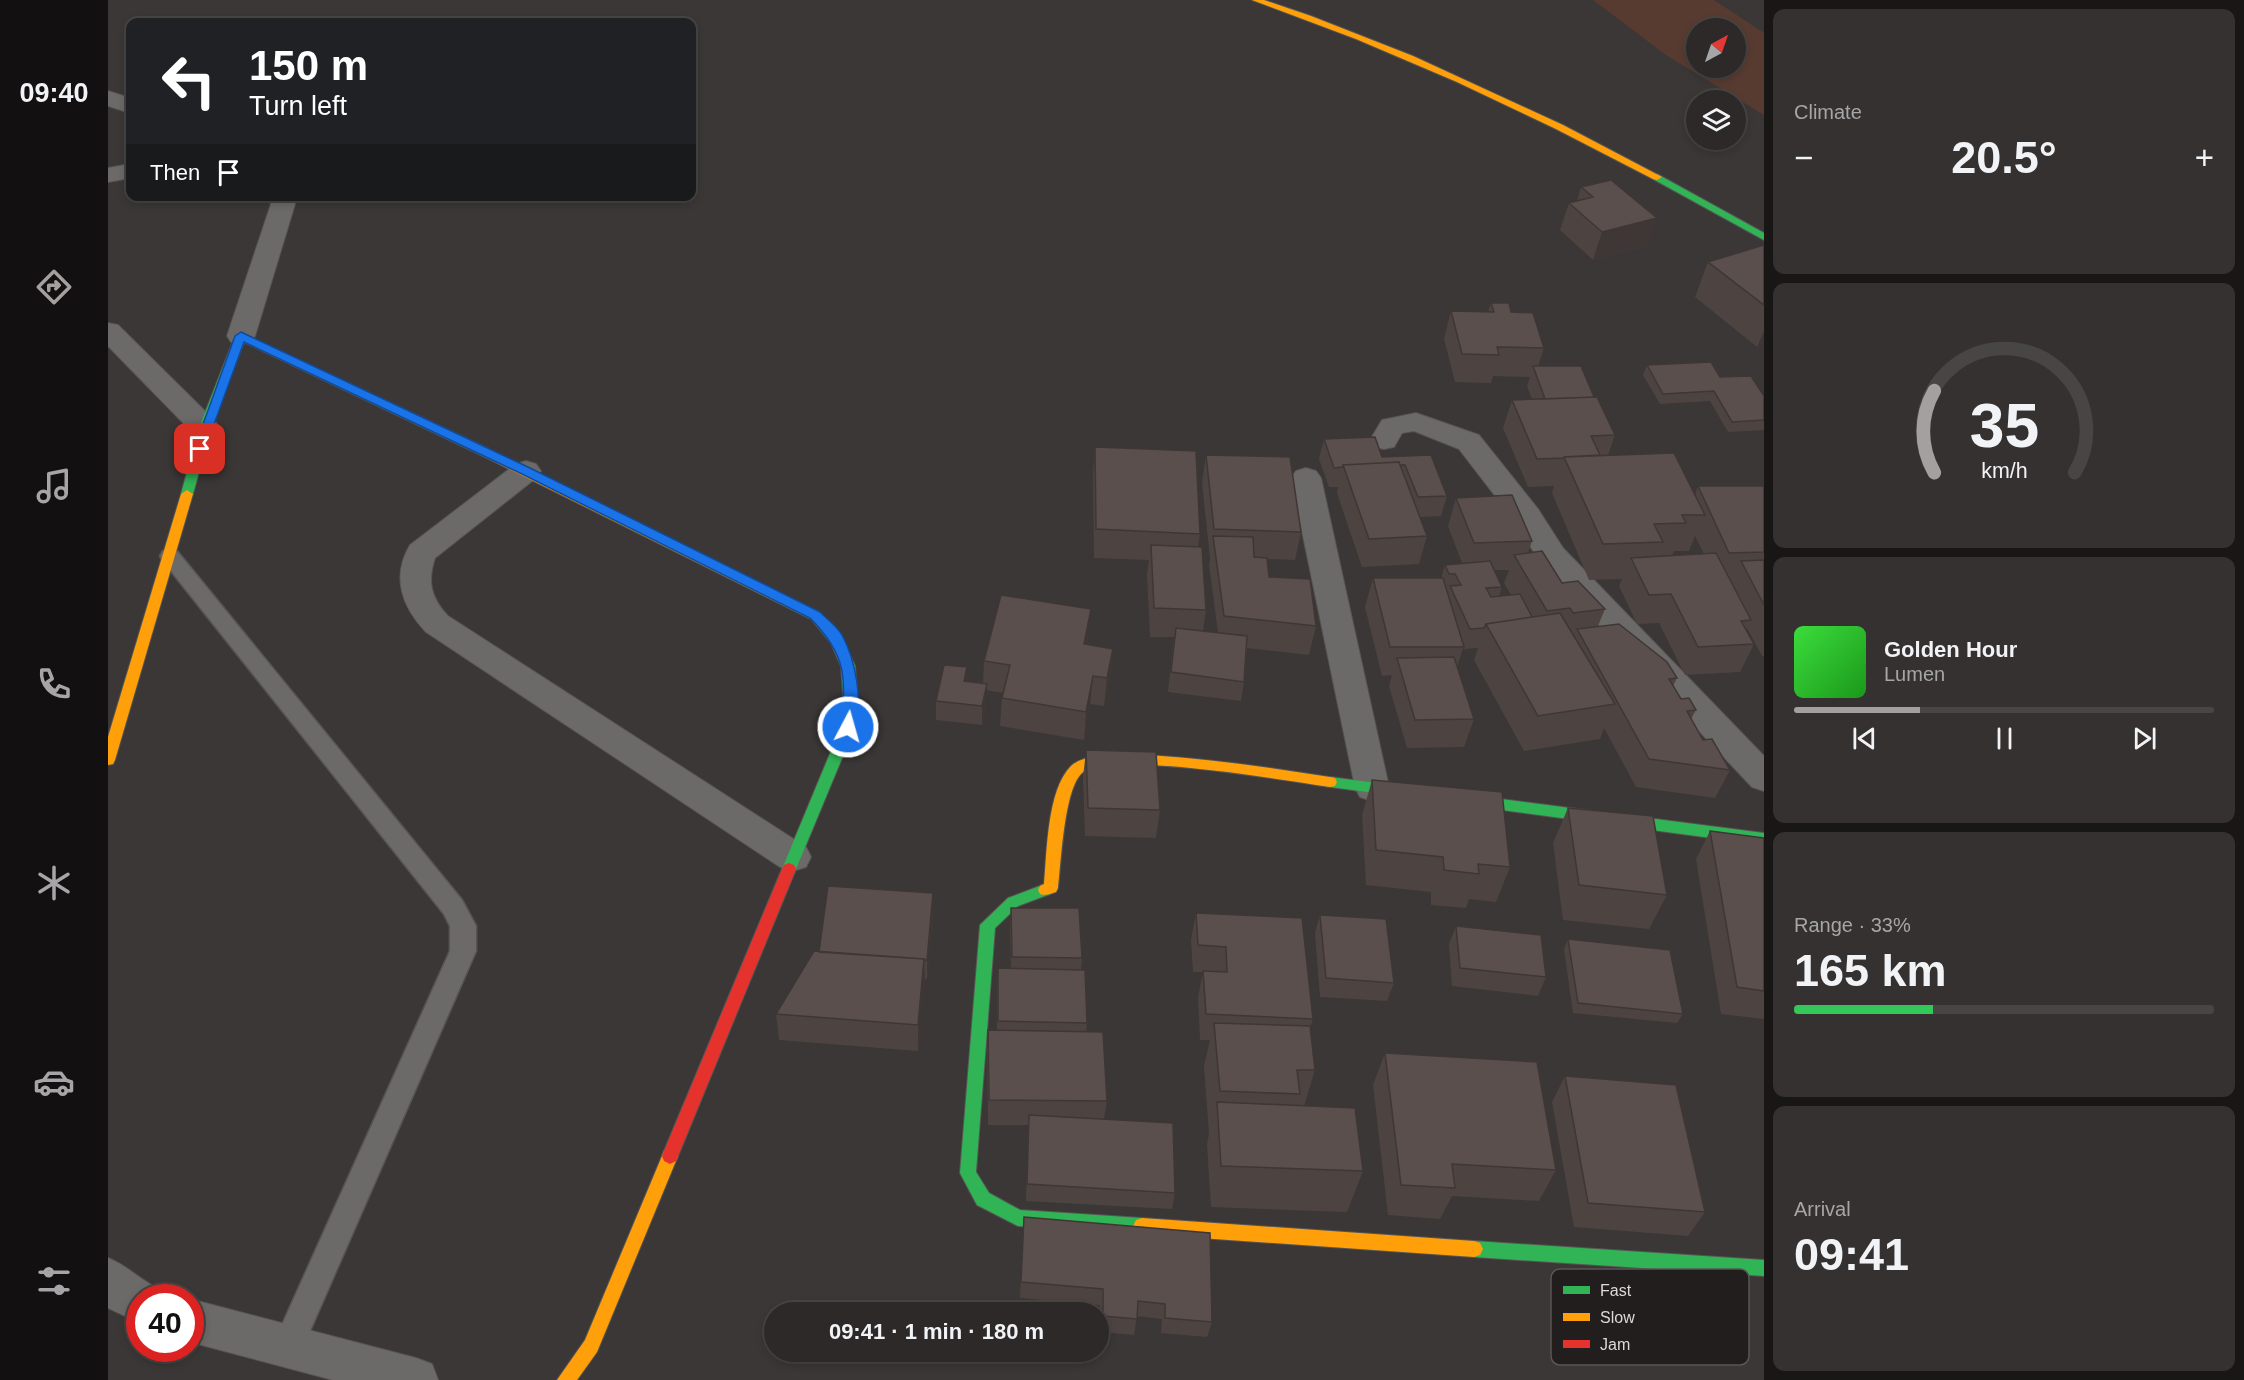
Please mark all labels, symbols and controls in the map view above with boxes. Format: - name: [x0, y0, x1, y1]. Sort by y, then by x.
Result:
- north arrow: [1686, 18, 1746, 78]
- map controls: [1686, 18, 1746, 150]
- icon: left: [150, 42, 228, 120]
- text: 150 m: [249, 42, 368, 89]
- text: 09:40: [19, 78, 89, 108]
- button: layers: [1686, 90, 1746, 150]
- text: Turn left: [249, 91, 347, 121]
- text: Climate: [1794, 101, 1862, 123]
- text: 20.5°: [1951, 132, 2057, 183]
- text: −: [1794, 139, 1813, 176]
- text: +: [2195, 139, 2214, 176]
- icon: arrive: [212, 156, 245, 189]
- text: Then: [150, 160, 200, 185]
- icon: directions: [33, 266, 75, 308]
- text: 35: [1969, 391, 2039, 460]
- pin: [174, 423, 225, 474]
- icon: arrive: [183, 432, 216, 465]
- text: km/h: [1981, 459, 2027, 483]
- icon: music: [33, 465, 75, 507]
- text: Golden Hour: [1884, 637, 2017, 662]
- icon: phone: [33, 663, 75, 705]
- text: Lumen: [1884, 663, 1945, 685]
- position arrow: [816, 695, 880, 759]
- icon: previous: [1848, 722, 1881, 755]
- icon: pause: [1988, 722, 2021, 755]
- icon: next: [2128, 722, 2161, 755]
- icon: climate: [33, 862, 75, 904]
- text: Range · 33%: [1794, 914, 1911, 936]
- text: 165 km: [1794, 945, 1947, 996]
- icon: car: [33, 1061, 75, 1103]
- text: Arrival: [1794, 1198, 1851, 1220]
- text: 09:41: [1794, 1229, 1909, 1280]
- icon: filters: [33, 1260, 75, 1302]
- legend: [1551, 1269, 1749, 1365]
- text: Fast: [1600, 1282, 1632, 1299]
- speed limit sign: 40: [126, 1284, 204, 1362]
- text: Slow: [1600, 1309, 1635, 1326]
- text: 09:41 · 1 min · 180 m: [829, 1319, 1044, 1344]
- text: Jam: [1600, 1336, 1630, 1353]

